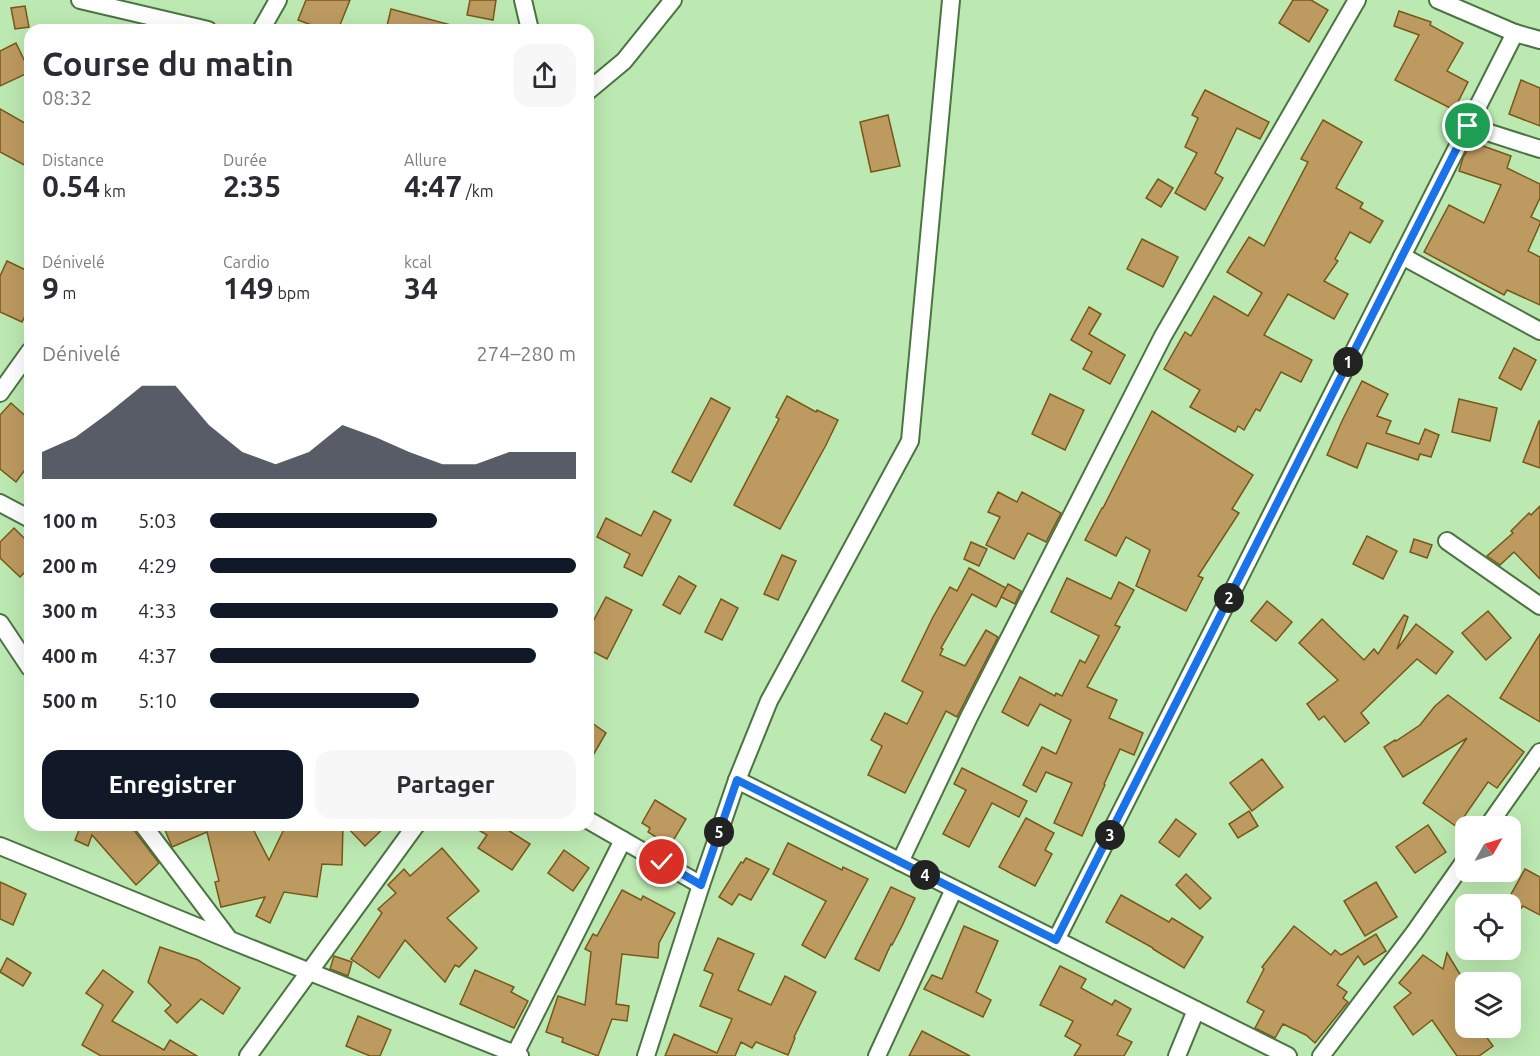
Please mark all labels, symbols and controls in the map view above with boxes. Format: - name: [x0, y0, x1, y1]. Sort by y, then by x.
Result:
- button: share: [513, 44, 576, 107]
- text: Course du matin: [42, 45, 294, 82]
- text: 08:32: [42, 86, 92, 109]
- pin: [1442, 100, 1493, 151]
- icon: arrive: [1451, 109, 1484, 142]
- text: Distance: [42, 151, 104, 169]
- text: Durée: [223, 151, 267, 169]
- text: Allure: [404, 151, 447, 169]
- text: 0.54: [42, 169, 100, 203]
- text: 2:35: [223, 169, 281, 203]
- text: 4:47: [404, 169, 462, 203]
- text: km: [100, 182, 126, 200]
- text: /km: [462, 182, 494, 200]
- text: Dénivelé: [42, 253, 105, 271]
- text: Cardio: [223, 253, 270, 271]
- text: kcal: [404, 253, 432, 271]
- text: 9: [42, 271, 59, 305]
- text: 149: [223, 271, 274, 305]
- text: 34: [404, 271, 438, 305]
- text: m: [59, 284, 76, 302]
- text: bpm: [274, 284, 310, 302]
- text: Dénivelé: [42, 342, 120, 365]
- text: 274–280 m: [477, 342, 576, 365]
- pin: 1: [1333, 347, 1363, 377]
- text: 1: [1343, 353, 1353, 371]
- text: 100 m: [42, 509, 98, 532]
- text: 5:03: [138, 509, 177, 532]
- text: 200 m: [42, 554, 98, 577]
- text: 4:29: [138, 554, 177, 577]
- pin: 2: [1214, 583, 1244, 613]
- text: 2: [1224, 589, 1234, 607]
- text: 300 m: [42, 599, 98, 622]
- text: 4:33: [138, 599, 177, 622]
- text: 400 m: [42, 644, 98, 667]
- text: 4:37: [138, 644, 177, 667]
- text: 500 m: [42, 689, 98, 712]
- text: 5:10: [138, 689, 177, 712]
- button: Enregistrer: [42, 750, 303, 819]
- button: Partager: [315, 750, 576, 819]
- north arrow: [1455, 816, 1521, 882]
- map controls: [1455, 816, 1521, 1038]
- pin: 5: [704, 817, 734, 847]
- pin: 3: [1095, 820, 1125, 850]
- text: 5: [714, 823, 724, 841]
- text: 3: [1105, 826, 1115, 844]
- pin: [636, 836, 687, 887]
- icon: check: [645, 845, 678, 878]
- pin: 4: [910, 860, 940, 890]
- text: 4: [920, 866, 930, 884]
- button: locate: [1455, 894, 1521, 960]
- button: layers: [1455, 972, 1521, 1038]

